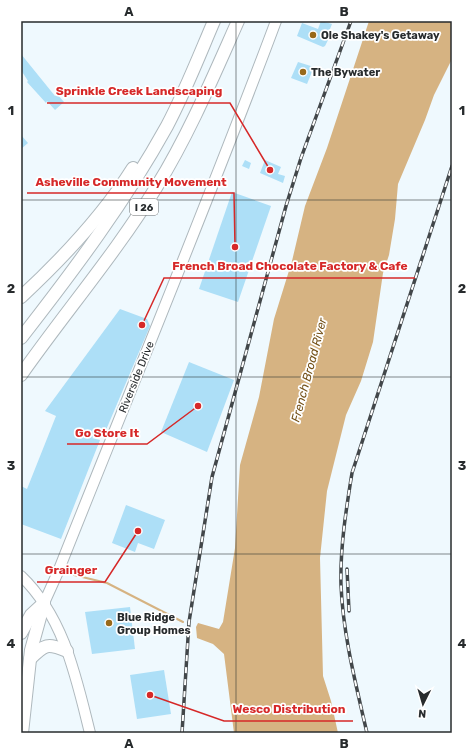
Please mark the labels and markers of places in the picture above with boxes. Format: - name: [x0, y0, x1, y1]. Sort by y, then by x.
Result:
- place label: Ole Shakey's Getaway: [321, 29, 440, 42]
- marker: Ole Shakey's Getaway: [308, 30, 318, 40]
- place label: The Bywater: [311, 66, 380, 79]
- marker: The Bywater: [298, 67, 308, 77]
- callout: Sprinkle Creek Landscaping: [47, 79, 230, 103]
- callout: Asheville Community Movement: [27, 169, 234, 193]
- callout: French Broad Chocolate Factory & Cafe: [164, 254, 415, 278]
- callout: Go Store It: [67, 420, 147, 444]
- callout: Grainger: [37, 558, 105, 582]
- place label: Blue Ridge Group Homes: [117, 611, 191, 637]
- marker: Blue Ridge Group Homes: [104, 618, 114, 628]
- callout: Wesco Distribution: [224, 697, 353, 721]

